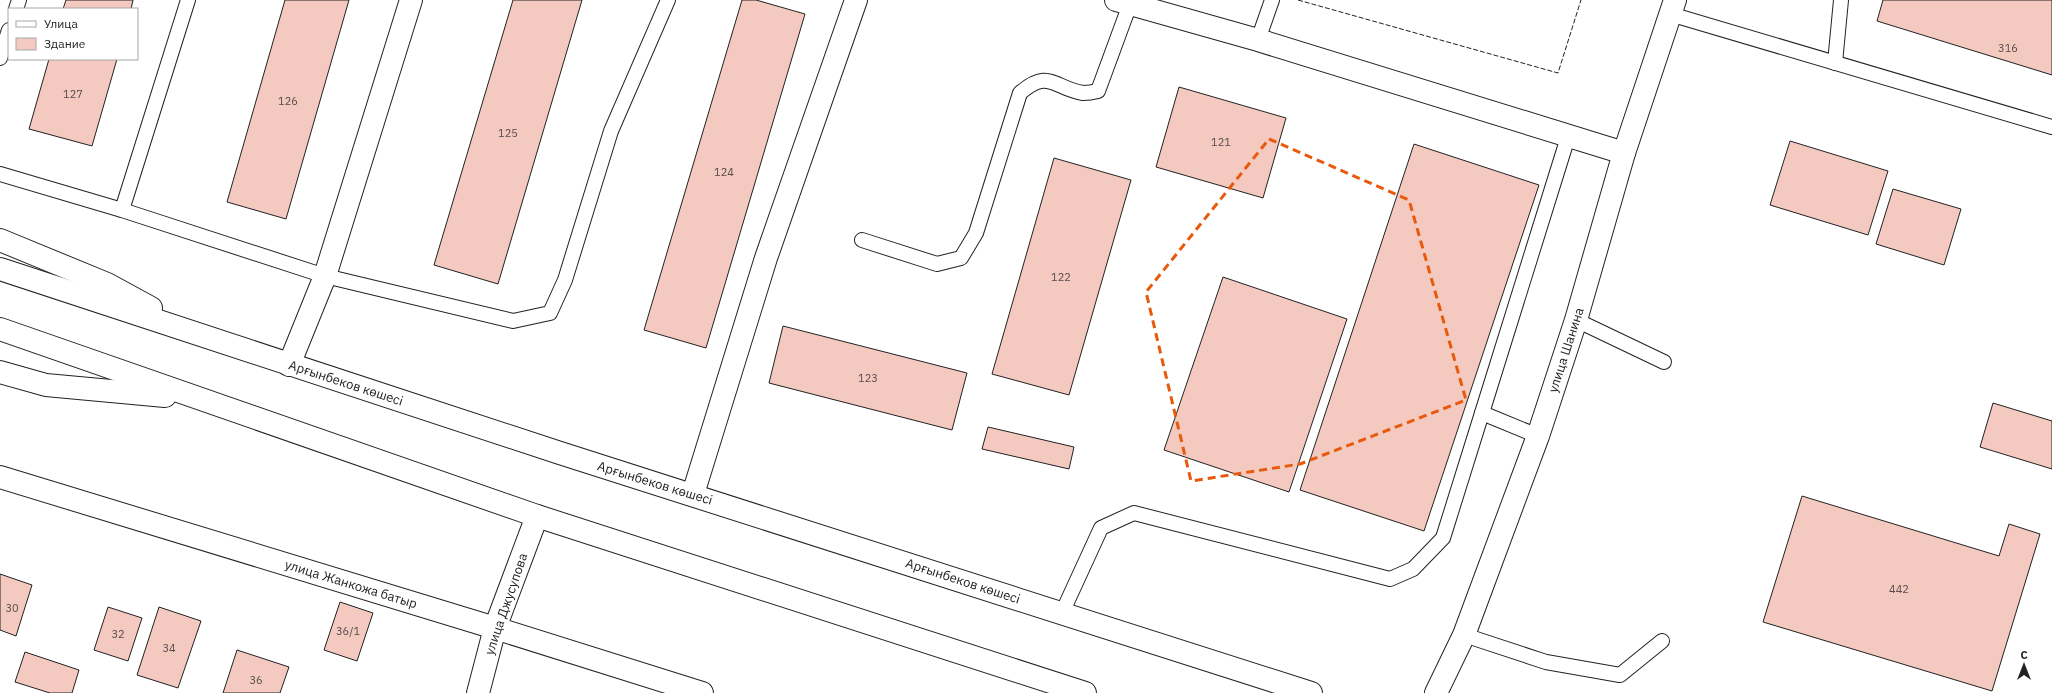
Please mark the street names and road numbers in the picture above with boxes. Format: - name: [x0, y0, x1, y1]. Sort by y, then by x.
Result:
- street label: улица Шанина: [1544, 305, 1588, 395]
- street label: Арғынбеков көшесі: [287, 356, 405, 410]
- street label: Арғынбеков көшесі: [595, 457, 715, 509]
- street label: улица Джусупова: [481, 551, 531, 657]
- street label: Арғынбеков көшесі: [904, 554, 1022, 608]
- street label: улица Жанкожа батыр: [283, 556, 419, 612]

